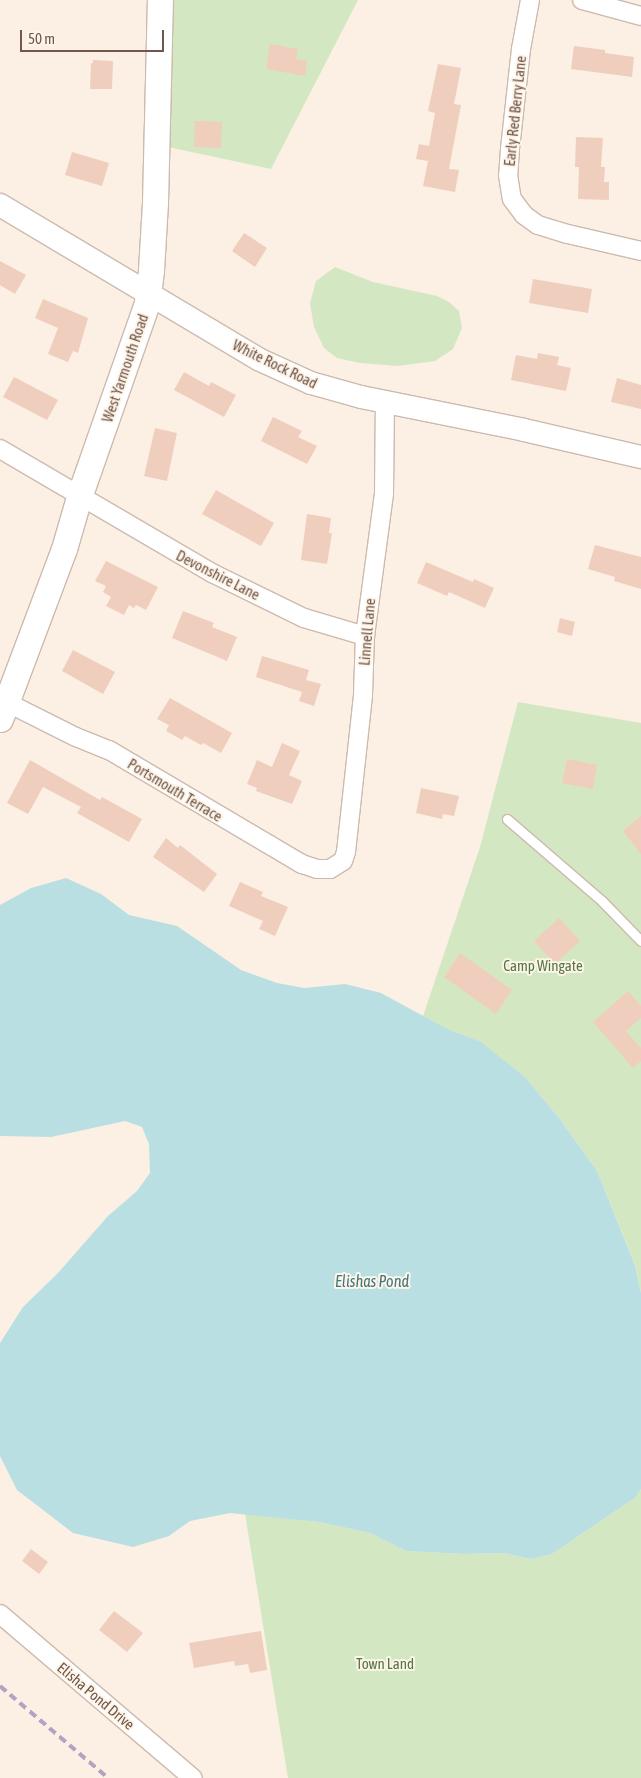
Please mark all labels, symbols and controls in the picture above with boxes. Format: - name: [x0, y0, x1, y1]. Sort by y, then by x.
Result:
- scale bar: [22, 20, 166, 52]
- text: 50 m: [28, 30, 55, 47]
- street label: Early Red Berry Lane: [500, 55, 530, 167]
- street label: West Yarmouth Road: [98, 311, 152, 425]
- street label: White Rock Road: [230, 336, 320, 392]
- street label: Devonshire Lane: [173, 546, 263, 604]
- street label: Linnell Lane: [355, 598, 379, 666]
- street label: Portsmouth Terrace: [124, 755, 226, 825]
- park label: Camp Wingate: [503, 957, 583, 975]
- water label: Elishas Pond: [335, 1271, 409, 1291]
- park label: Town Land: [356, 1655, 414, 1673]
- street label: Elisha Pond Drive: [54, 1659, 138, 1733]

